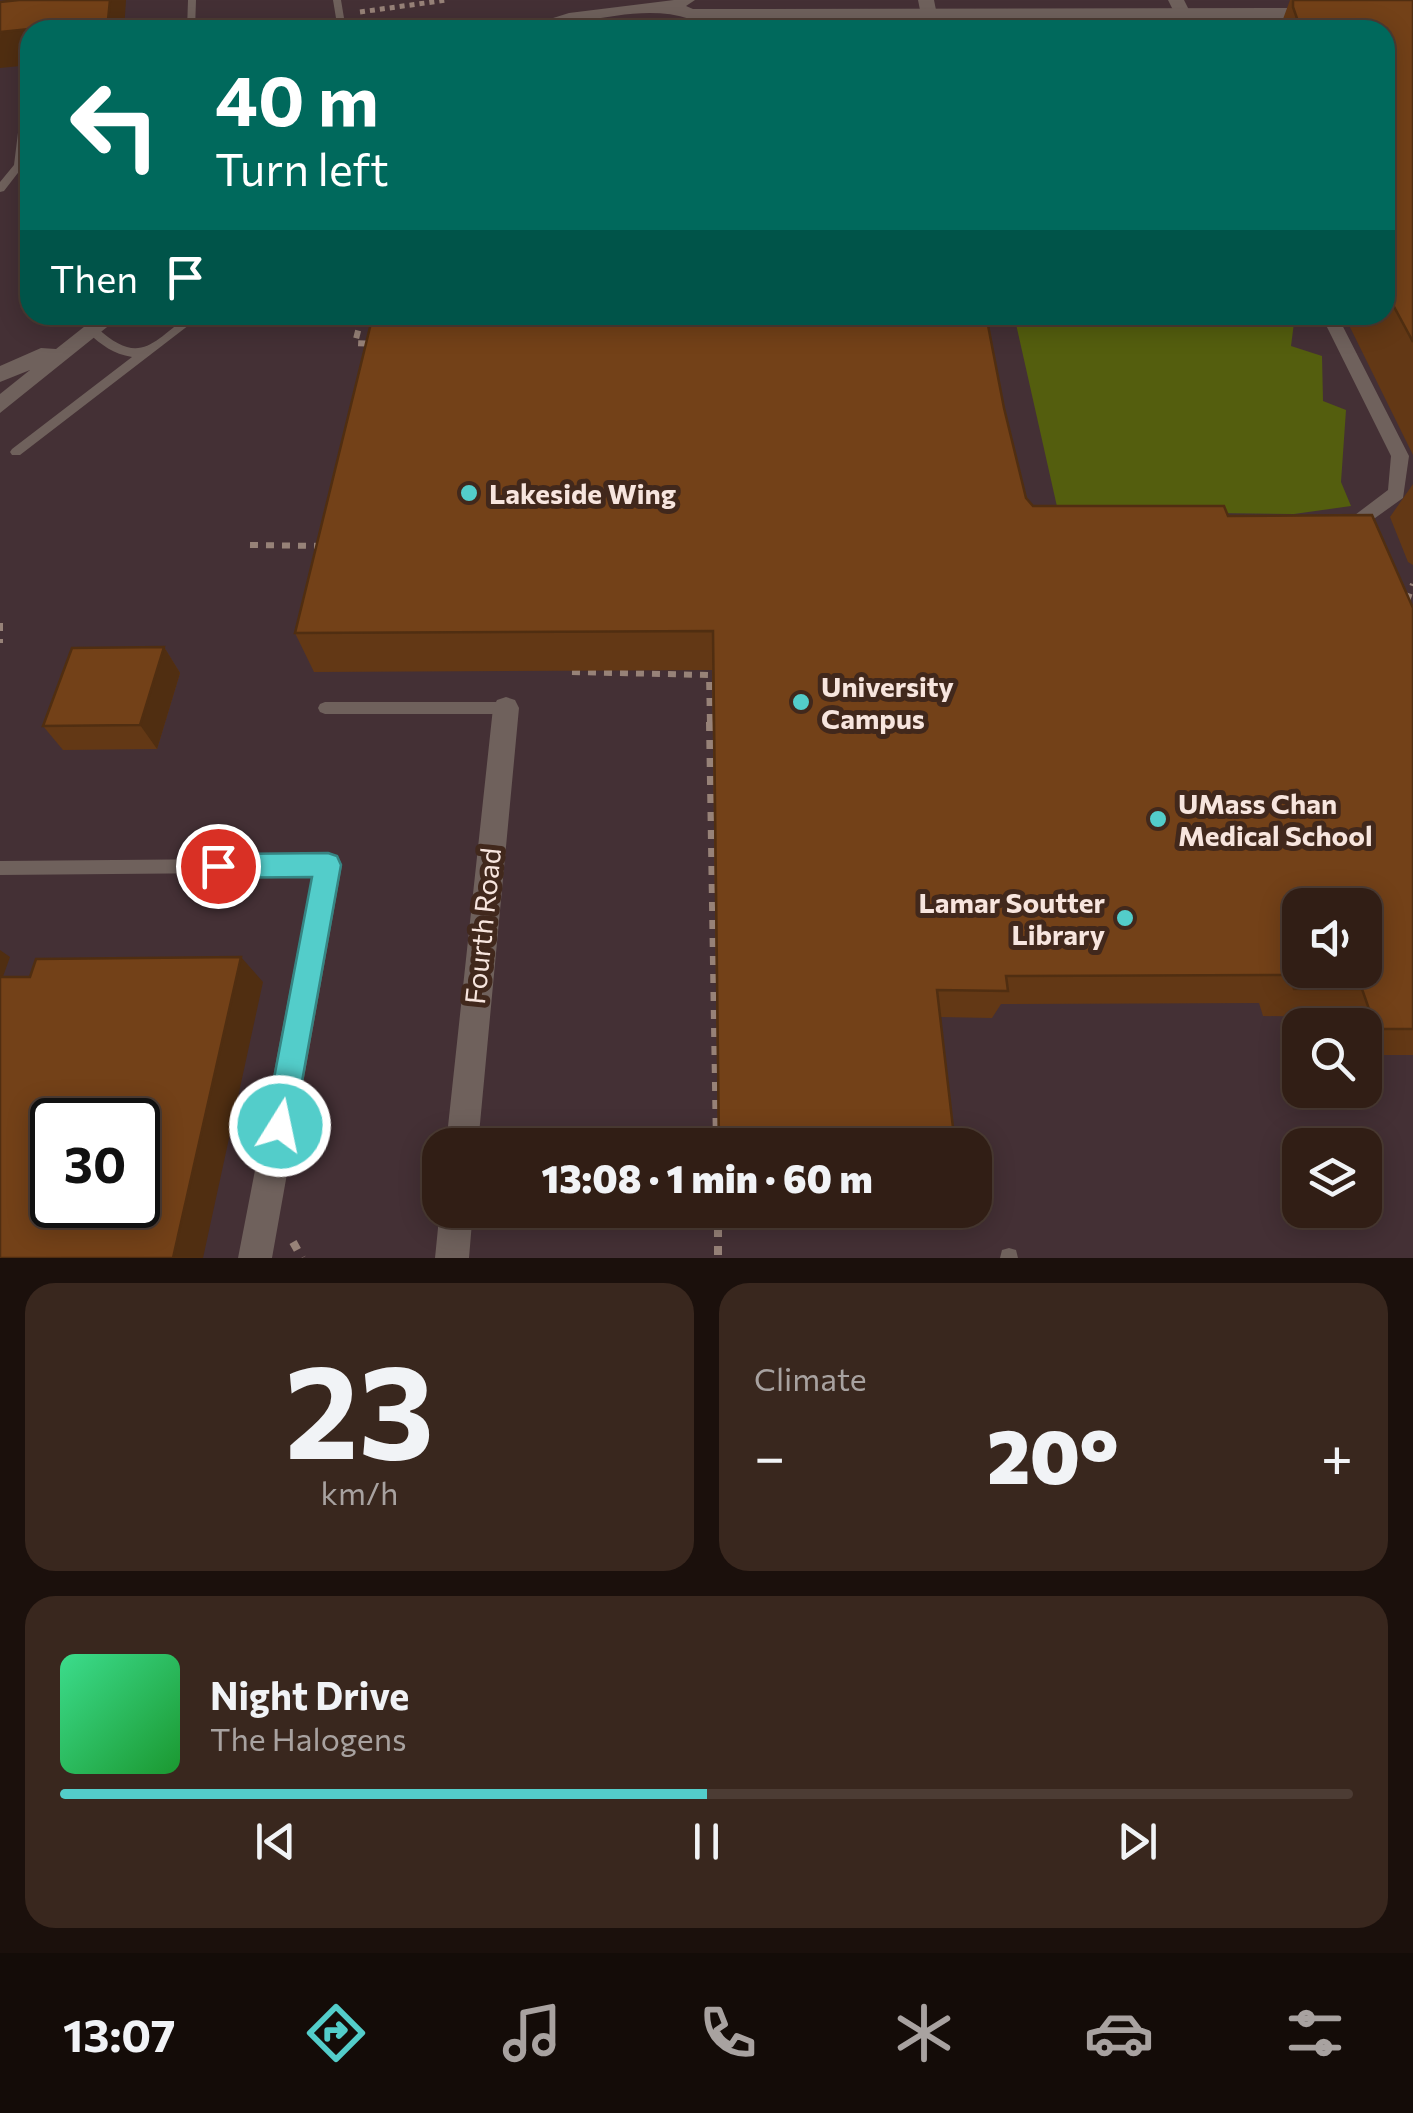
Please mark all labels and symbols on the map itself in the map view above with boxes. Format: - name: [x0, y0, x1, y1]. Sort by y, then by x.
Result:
- place label: Lakeside Wing: [489, 476, 676, 510]
- marker: Lakeside Wing: [458, 482, 480, 504]
- place label: University Campus: [821, 669, 954, 735]
- marker: University Campus: [790, 691, 812, 713]
- place label: UMass Chan Medical School: [1178, 786, 1373, 852]
- marker: UMass Chan Medical School: [1147, 808, 1169, 830]
- pin: [176, 824, 261, 909]
- street label: Fourth Road: [457, 846, 507, 1006]
- place label: Lamar Soutter Library: [919, 885, 1105, 951]
- marker: Lamar Soutter Library: [1114, 907, 1136, 929]
- position arrow: [228, 1074, 332, 1178]
- speed limit sign: 30: [30, 1098, 160, 1228]

